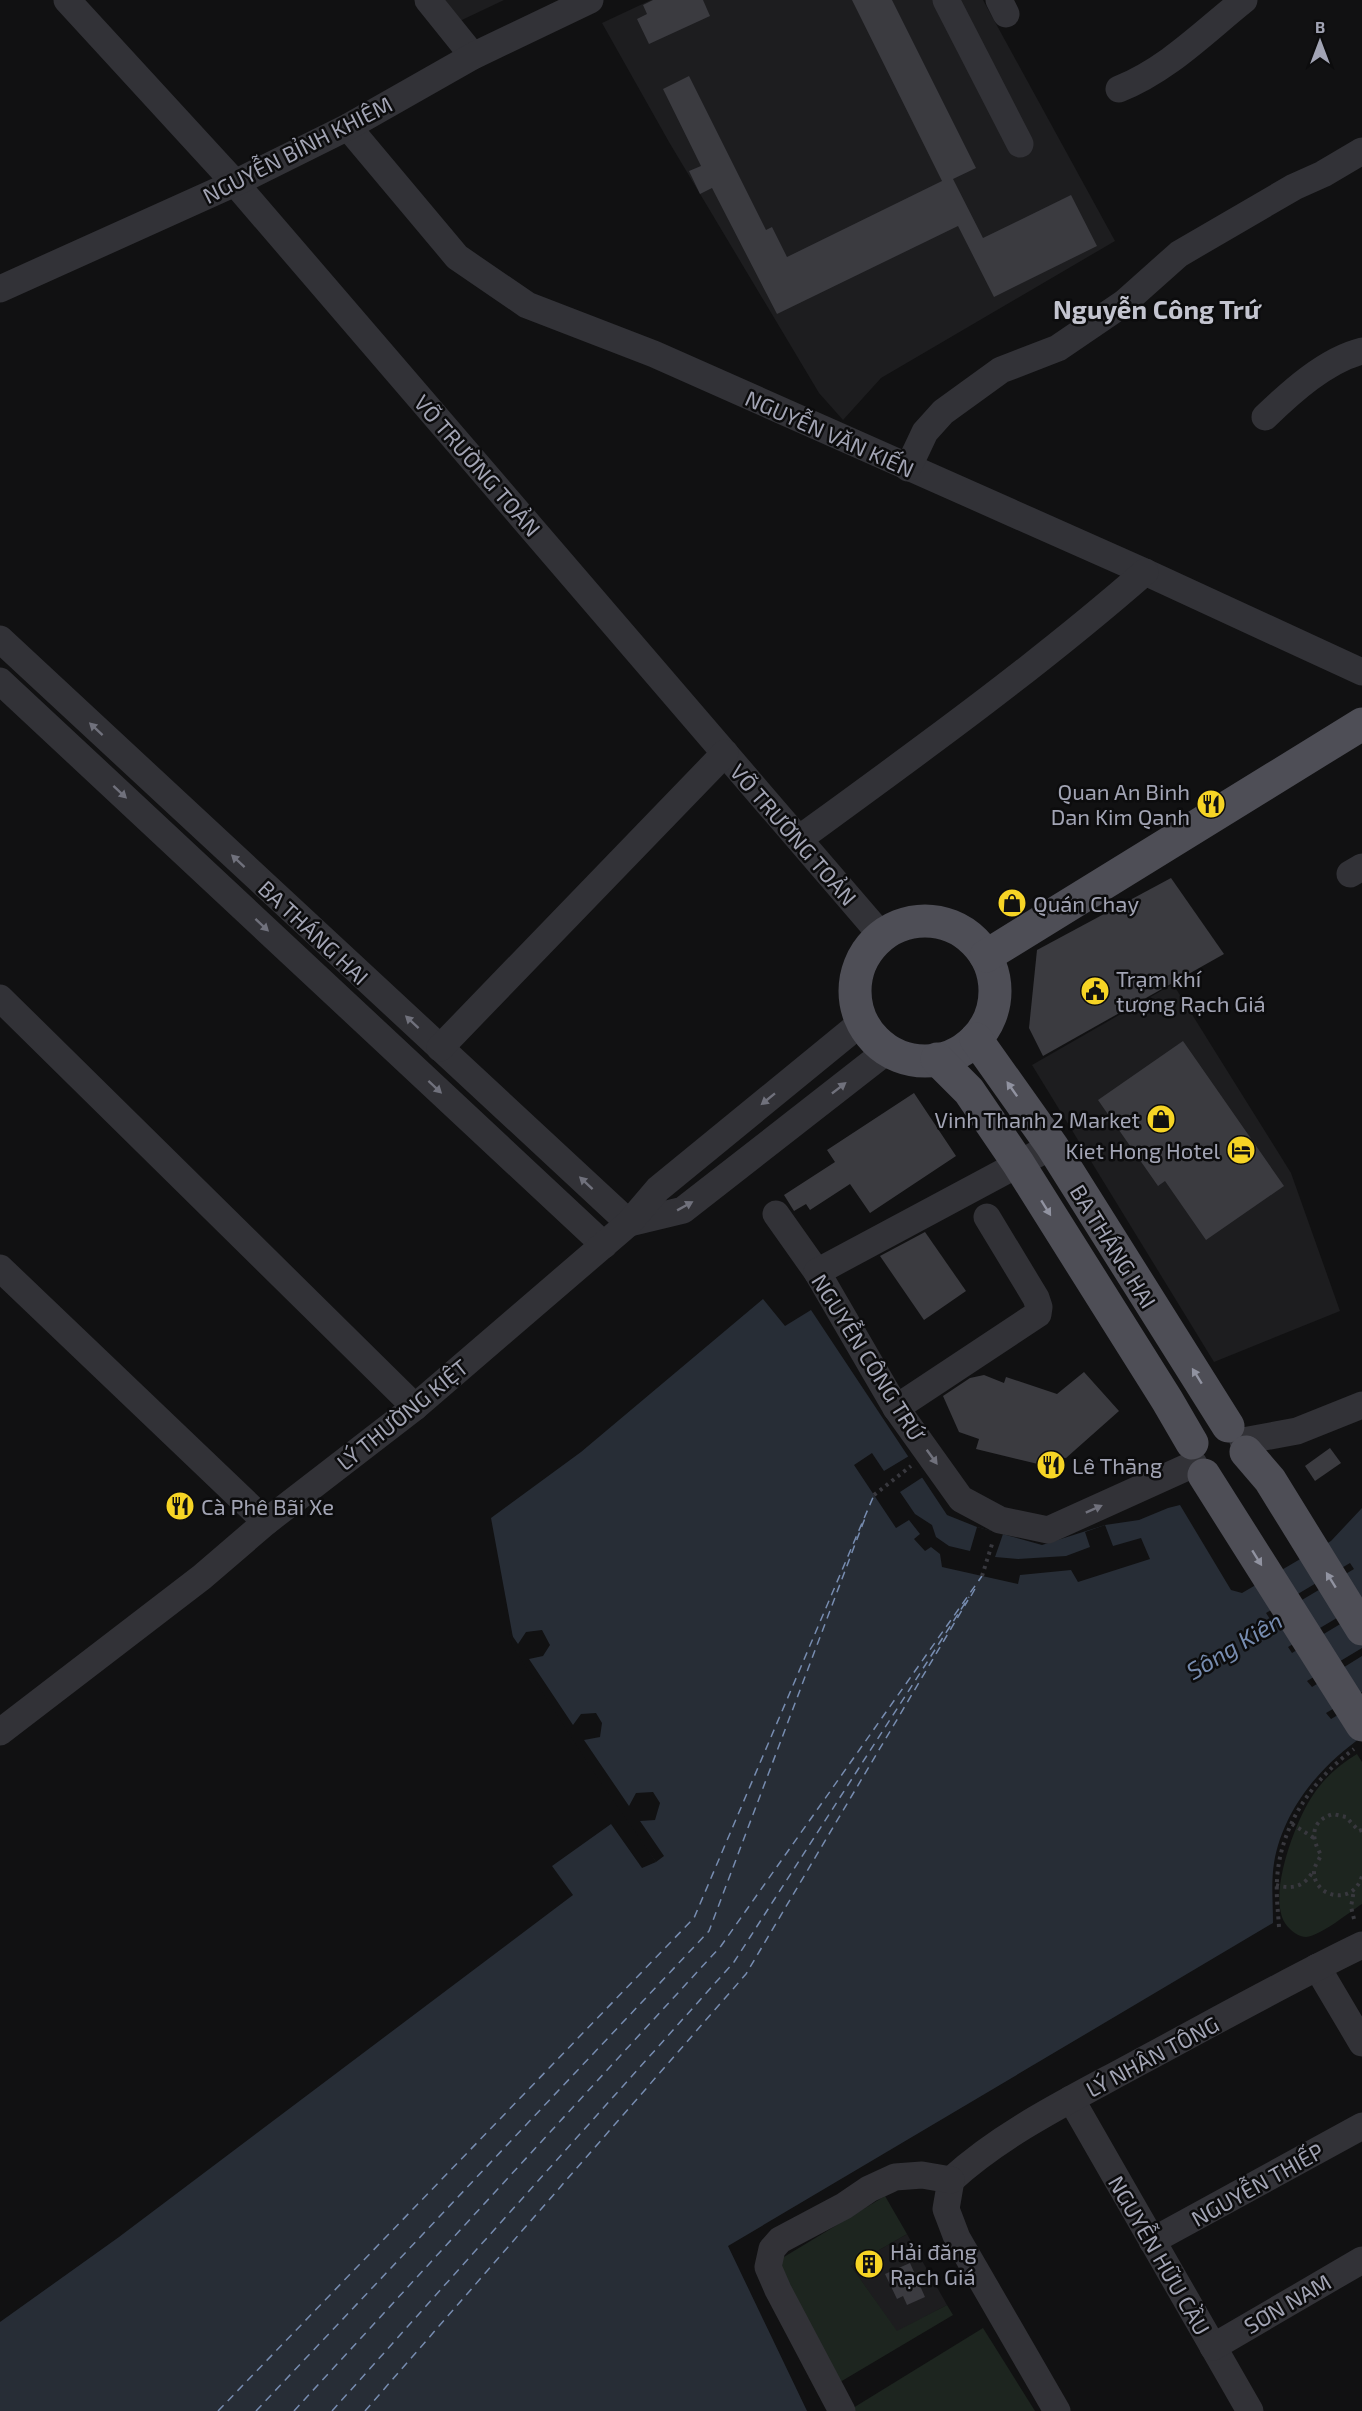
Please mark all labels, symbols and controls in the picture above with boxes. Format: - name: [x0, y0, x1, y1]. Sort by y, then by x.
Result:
- north arrow: [1290, 12, 1350, 72]
- text: B: [1315, 17, 1325, 36]
- street label: NGUYỄN BỈNH KHIÊM: [198, 89, 396, 208]
- district label: Nguyễn Công Trứ: [1053, 293, 1262, 325]
- street label: NGUYỄN VĂN KIẾN: [742, 383, 919, 482]
- street label: VÕ TRƯỜNG TOẢN: [410, 389, 546, 541]
- one-way arrow: [89, 722, 103, 736]
- street label: VÕ TRƯỜNG TOẢN: [726, 758, 862, 910]
- place label: Quan An Binh Dan Kim Qanh: [1051, 778, 1190, 830]
- one-way arrow: [112, 785, 127, 798]
- restaurant icon: Quan An Binh Dan Kim Qanh: [1195, 788, 1227, 820]
- one-way arrow: [231, 854, 246, 868]
- street label: BA THÁNG HAI: [254, 874, 374, 990]
- shop icon: Quán Chay: [996, 887, 1028, 919]
- place label: Quán Chay: [1033, 890, 1139, 917]
- one-way arrow: [255, 918, 270, 932]
- place label: Trạm khí tượng Rạch Giá: [1116, 965, 1266, 1016]
- public building icon: Trạm khí tượng Rạch Giá: [1079, 975, 1111, 1007]
- one-way arrow: [405, 1015, 420, 1029]
- one-way arrow: [428, 1080, 443, 1094]
- one-way arrow: [1006, 1081, 1018, 1096]
- one-way arrow: [832, 1082, 847, 1094]
- one-way arrow: [760, 1092, 776, 1105]
- shop icon: Vinh Thanh 2 Market: [1145, 1103, 1177, 1135]
- place label: Vinh Thanh 2 Market: [935, 1106, 1140, 1132]
- hotel icon: Kiet Hong Hotel: [1225, 1134, 1257, 1166]
- place label: Kiet Hong Hotel: [1065, 1137, 1220, 1163]
- one-way arrow: [579, 1176, 594, 1190]
- street label: BA THÁNG HAI: [1066, 1179, 1162, 1313]
- one-way arrow: [1040, 1200, 1051, 1216]
- one-way arrow: [677, 1201, 694, 1211]
- street label: NGUYỄN CÔNG TRỨ: [807, 1268, 932, 1446]
- street label: LÝ THƯỜNG KIỆT: [331, 1353, 473, 1475]
- one-way arrow: [1191, 1368, 1202, 1385]
- restaurant icon: Lê Thāng: [1035, 1449, 1067, 1481]
- one-way arrow: [925, 1450, 937, 1465]
- place label: Lê Thāng: [1072, 1452, 1162, 1478]
- restaurant icon: Cà Phê Bãi Xe: [164, 1490, 196, 1522]
- place label: Cà Phê Bãi Xe: [201, 1493, 334, 1519]
- one-way arrow: [1086, 1504, 1103, 1513]
- one-way arrow: [1251, 1550, 1262, 1566]
- one-way arrow: [1326, 1572, 1337, 1588]
- water label: Sông Kiên: [1181, 1605, 1287, 1685]
- street label: LÝ NHÂN TÔNG: [1081, 2010, 1223, 2102]
- street label: NGUYỄN THIẾP: [1186, 2136, 1328, 2231]
- street label: NGUYỄN HỮU CẦU: [1104, 2170, 1217, 2339]
- place label: Hải đăng Rạch Giá: [890, 2238, 977, 2289]
- building icon: Hải đăng Rạch Giá: [853, 2248, 885, 2280]
- street label: SƠN NAM: [1239, 2268, 1335, 2338]

